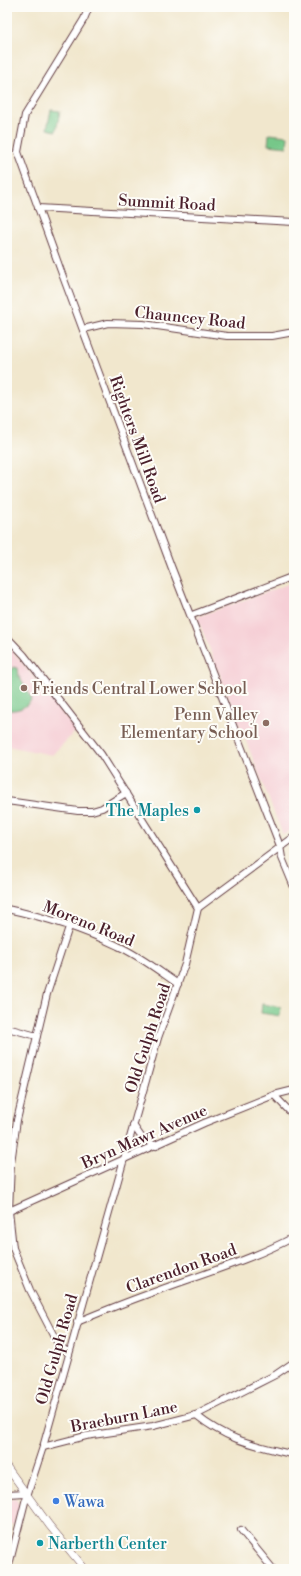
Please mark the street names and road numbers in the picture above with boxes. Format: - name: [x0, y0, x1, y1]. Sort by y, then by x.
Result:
- street label: Summit Road: [118, 190, 216, 216]
- street label: Chauncey Road: [133, 302, 246, 334]
- street label: Righters Mill Road: [105, 373, 169, 506]
- street label: Moreno Road: [40, 896, 137, 951]
- street label: Old Gulph Road: [121, 981, 175, 1096]
- street label: Bryn Mawr Avenue: [78, 1100, 210, 1174]
- street label: Clarendon Road: [123, 1240, 239, 1298]
- street label: Old Gulph Road: [32, 1292, 82, 1407]
- street label: Braeburn Lane: [68, 1397, 180, 1437]

